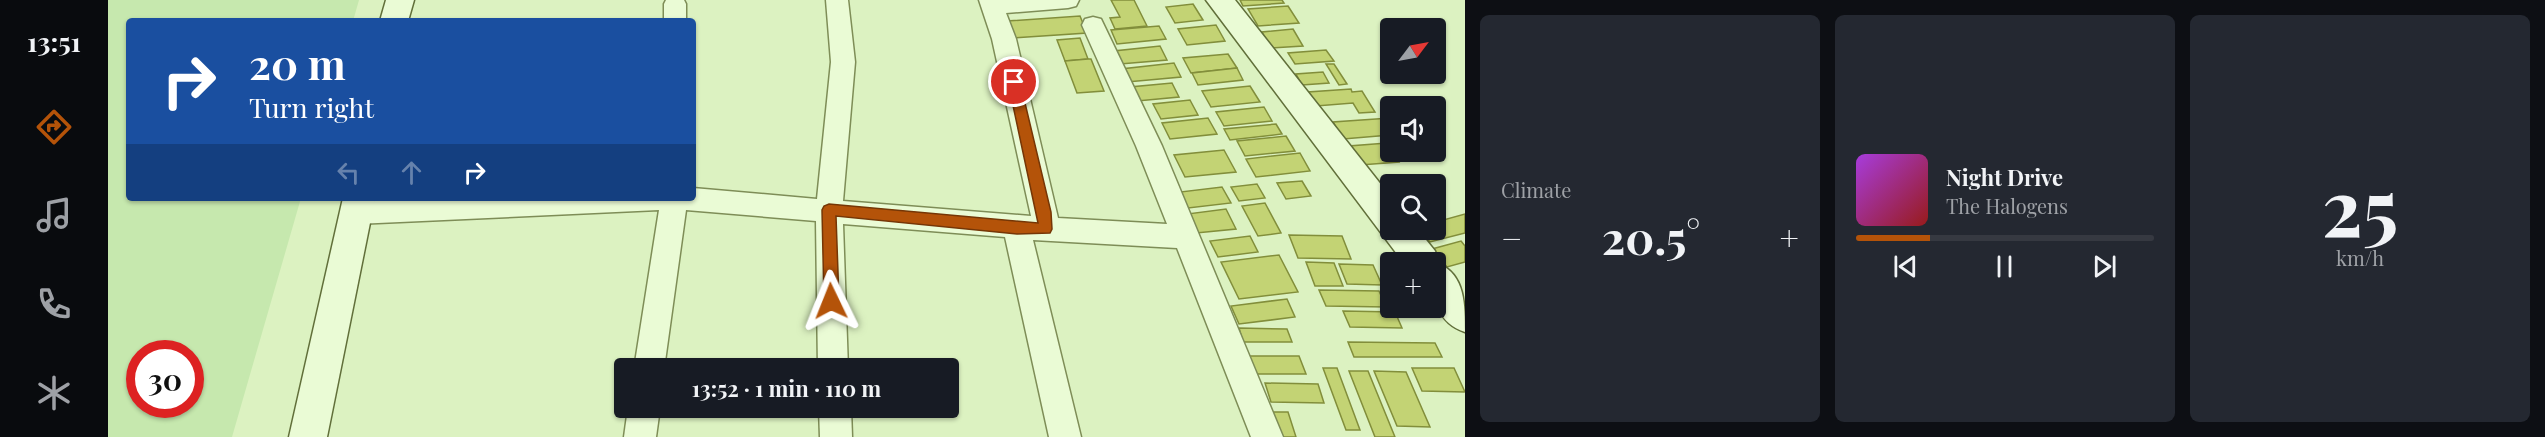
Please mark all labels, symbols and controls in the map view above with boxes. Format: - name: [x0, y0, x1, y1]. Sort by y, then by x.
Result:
- north arrow: [1380, 18, 1446, 84]
- map controls: [1380, 18, 1446, 318]
- text: 13:51: [27, 23, 81, 59]
- text: 20 m: [249, 35, 346, 91]
- icon: right: [150, 42, 228, 120]
- pin: [988, 56, 1039, 107]
- icon: arrive: [997, 65, 1030, 98]
- text: Turn right: [249, 89, 374, 125]
- button: sound: [1380, 96, 1446, 162]
- icon: directions: [33, 106, 75, 148]
- text: 25: [2322, 153, 2398, 257]
- icon: left: [332, 156, 365, 189]
- icon: ahead: [395, 156, 428, 189]
- icon: right: [458, 156, 491, 189]
- text: Night Drive: [1946, 162, 2063, 192]
- button: search: [1380, 174, 1446, 240]
- text: Climate: [1501, 176, 1571, 203]
- text: The Halogens: [1946, 192, 2068, 219]
- icon: music: [33, 194, 75, 236]
- text: 20.5°: [1602, 206, 1700, 266]
- text: −: [1501, 215, 1522, 259]
- text: +: [1780, 215, 1799, 259]
- text: km/h: [2336, 244, 2384, 271]
- icon: previous: [1889, 250, 1922, 283]
- icon: pause: [1988, 250, 2021, 283]
- icon: next: [2088, 250, 2121, 283]
- button: +: [1380, 252, 1446, 318]
- position arrow: [799, 269, 863, 333]
- icon: phone: [33, 283, 75, 325]
- speed limit sign: 30: [126, 340, 204, 418]
- icon: climate: [33, 372, 75, 414]
- text: 13:52 · 1 min · 110 m: [692, 373, 881, 403]

